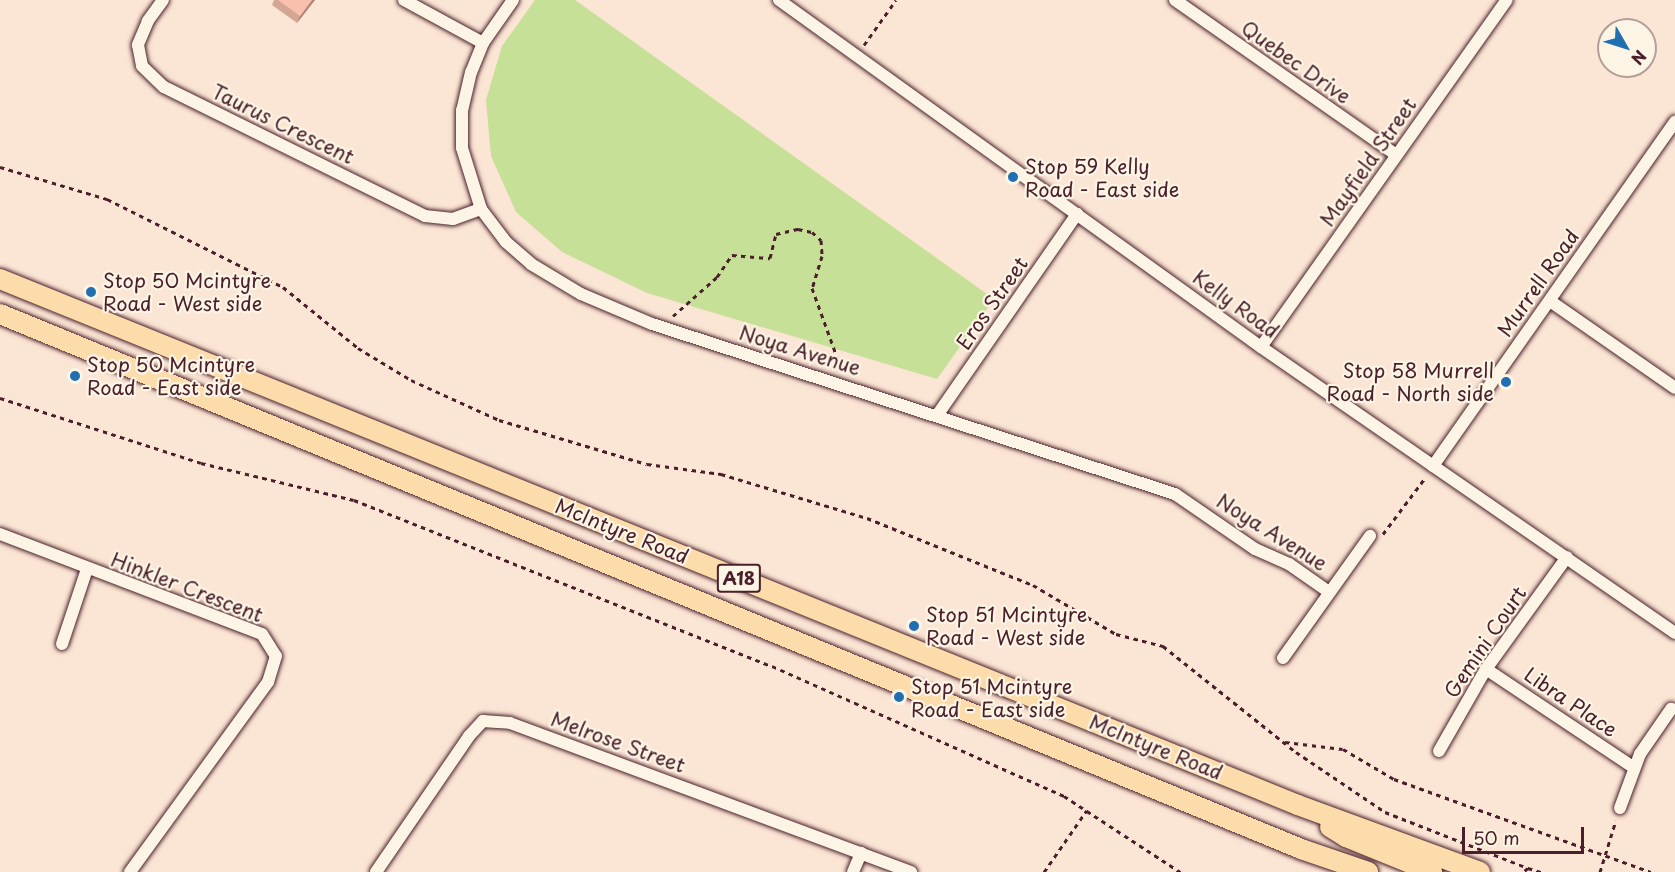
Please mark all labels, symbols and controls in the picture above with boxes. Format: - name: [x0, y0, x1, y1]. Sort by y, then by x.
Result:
- street label: Quebec Drive: [1236, 15, 1356, 109]
- north arrow: [1597, 18, 1657, 78]
- text: N: [1626, 46, 1653, 71]
- street label: Taurus Crescent: [208, 79, 358, 169]
- street label: Mayfield Street: [1315, 93, 1421, 231]
- place label: Stop 59 Kelly Road - East side: [1025, 154, 1180, 201]
- marker: Stop 59 Kelly Road - East side: [1006, 170, 1020, 184]
- street label: Murrell Road: [1492, 225, 1584, 341]
- street label: Eros Street: [951, 252, 1033, 354]
- street label: Kelly Road: [1188, 265, 1284, 343]
- place label: Stop 50 Mcintyre Road - West side: [103, 268, 272, 315]
- marker: Stop 50 Mcintyre Road - West side: [84, 285, 98, 299]
- street label: Noya Avenue: [736, 320, 864, 380]
- place label: Stop 50 Mcintyre Road - East side: [87, 352, 256, 399]
- place label: Stop 58 Murrell Road - North side: [1324, 358, 1494, 405]
- marker: Stop 50 Mcintyre Road - East side: [68, 369, 82, 383]
- marker: Stop 58 Murrell Road - North side: [1499, 375, 1513, 389]
- street label: Noya Avenue: [1212, 488, 1332, 576]
- street label: McIntyre Road: [552, 493, 692, 569]
- street label: Hinkler Crescent: [107, 547, 267, 627]
- road number: A18: [716, 563, 762, 593]
- street label: Gemini Court: [1439, 582, 1531, 702]
- place label: Stop 51 Mcintyre Road - West side: [926, 602, 1089, 649]
- marker: Stop 51 Mcintyre Road - West side: [907, 619, 921, 633]
- street label: Libra Place: [1520, 662, 1622, 742]
- place label: Stop 51 Mcintyre Road - East side: [911, 674, 1074, 721]
- marker: Stop 51 Mcintyre Road - East side: [892, 690, 906, 704]
- street label: Melrose Street: [548, 707, 688, 777]
- street label: McIntyre Road: [1086, 709, 1226, 785]
- scale bar: [1465, 815, 1586, 853]
- text: 50 m: [1473, 824, 1520, 851]

